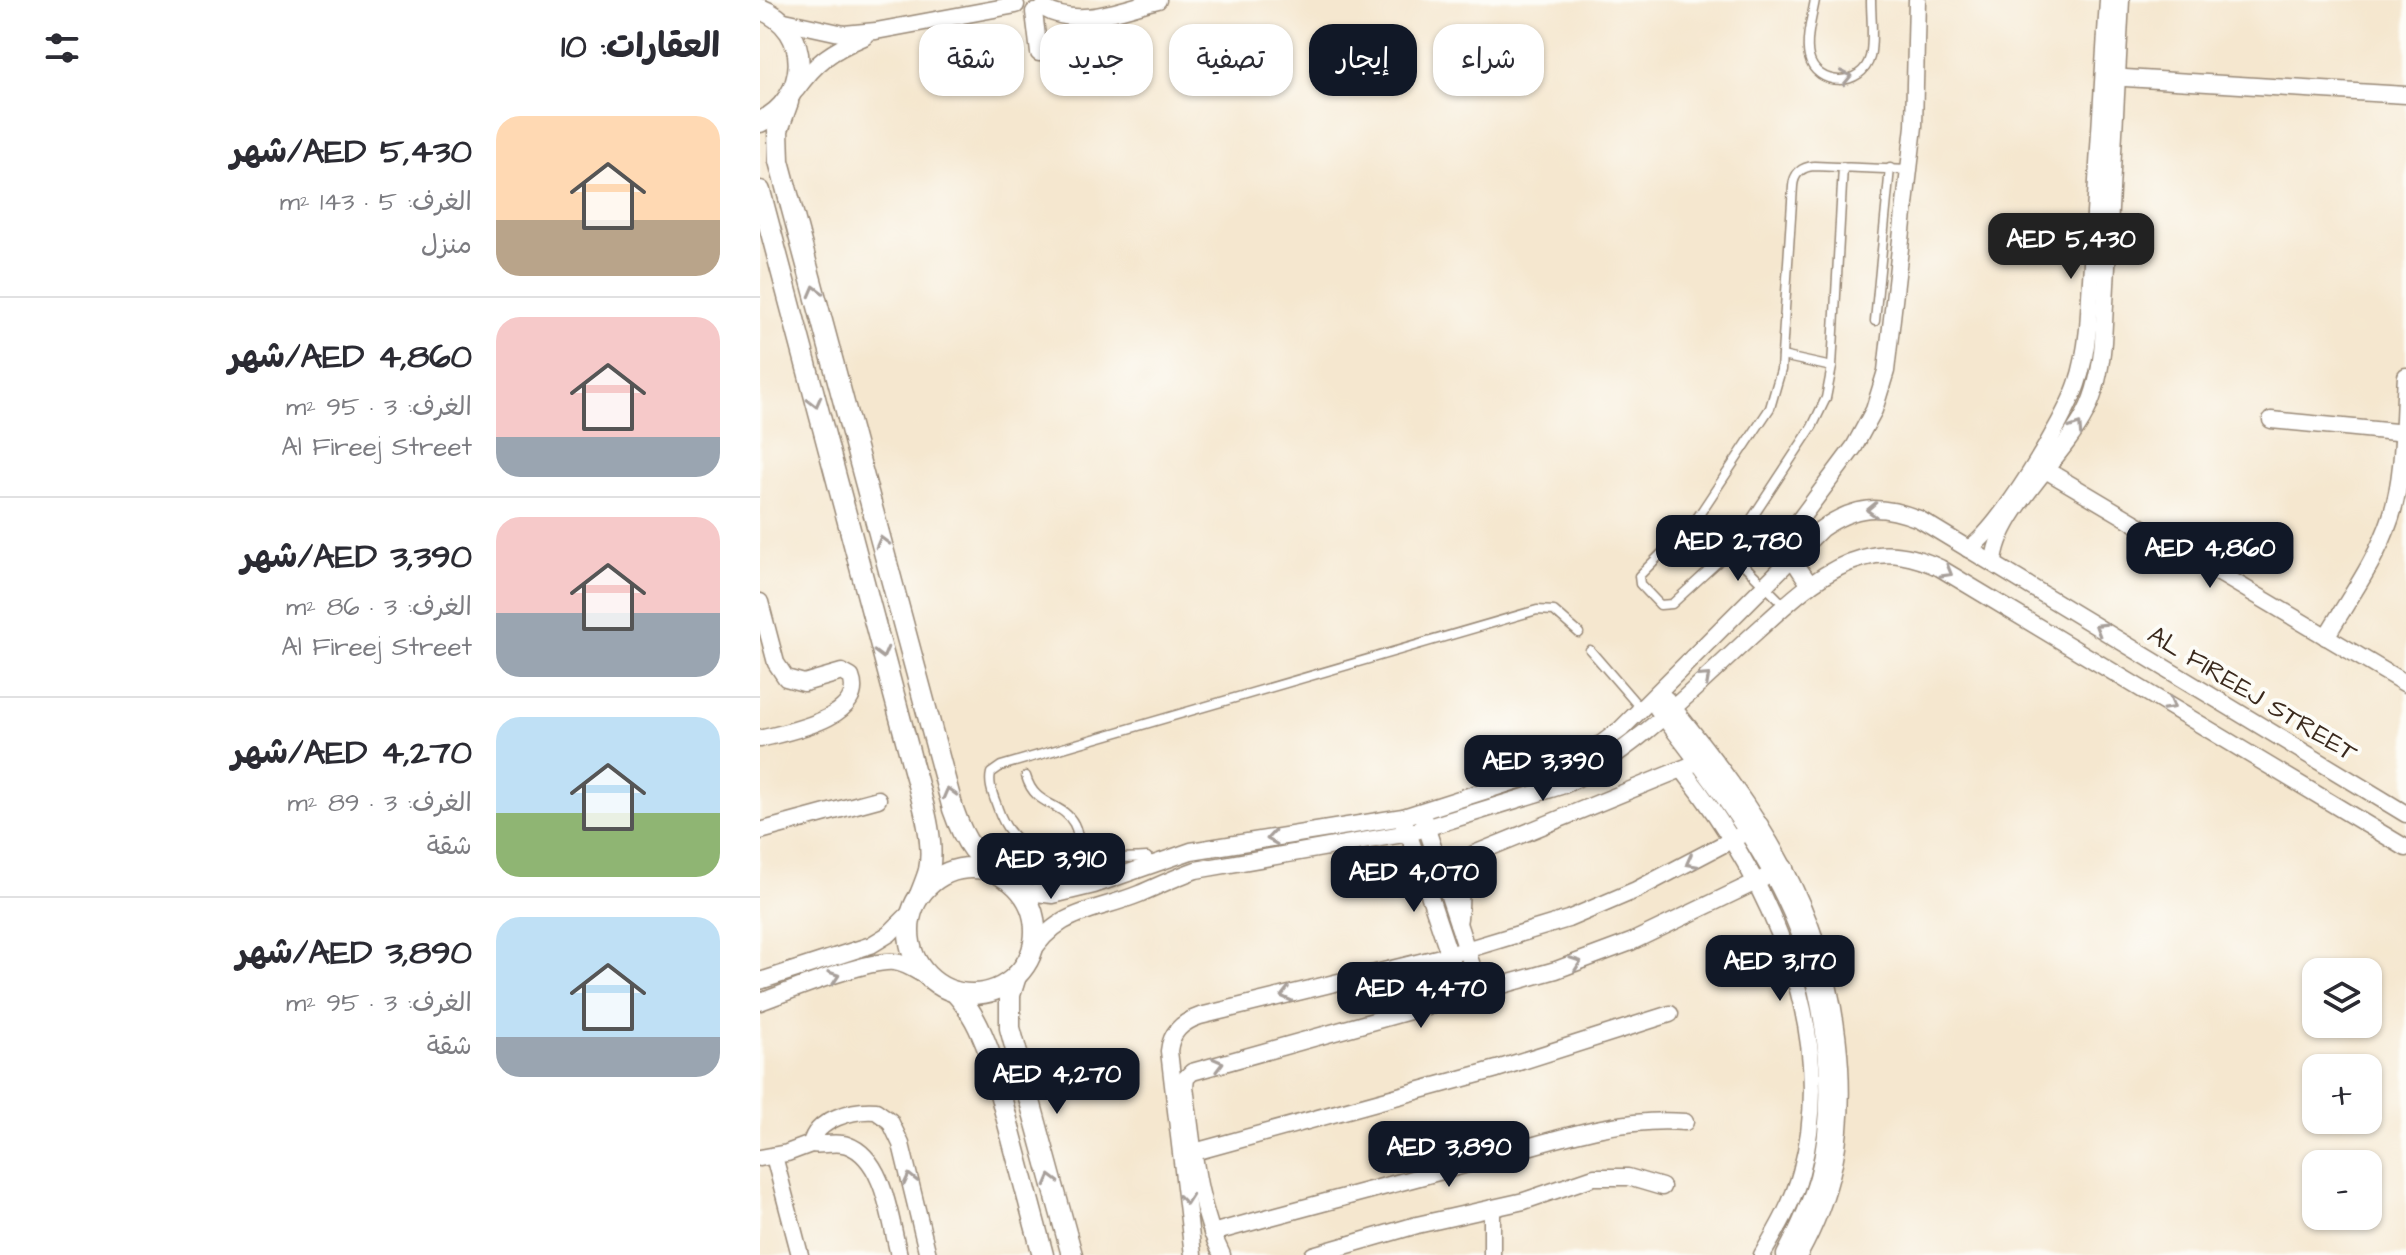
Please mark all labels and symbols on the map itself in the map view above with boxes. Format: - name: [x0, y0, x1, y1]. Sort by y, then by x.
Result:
- one-way arrow: [1839, 69, 1852, 86]
- pin: AED 5,430: [1979, 213, 2163, 281]
- one-way arrow: [807, 284, 824, 298]
- one-way arrow: [805, 395, 822, 409]
- one-way arrow: [2067, 422, 2082, 437]
- one-way arrow: [1865, 501, 1878, 518]
- pin: AED 2,780: [1646, 515, 1830, 583]
- pin: AED 4,860: [2118, 522, 2302, 590]
- one-way arrow: [875, 535, 891, 549]
- one-way arrow: [1938, 562, 1953, 578]
- street label: AL FIREEJ STREET: [2141, 617, 2365, 771]
- one-way arrow: [2094, 623, 2109, 638]
- one-way arrow: [873, 646, 890, 660]
- one-way arrow: [1695, 673, 1710, 687]
- one-way arrow: [2161, 695, 2176, 711]
- pin: AED 3,390: [1451, 735, 1635, 803]
- one-way arrow: [942, 787, 959, 800]
- one-way arrow: [1266, 829, 1279, 846]
- pin: AED 3,910: [959, 833, 1143, 901]
- pin: AED 4,070: [1322, 846, 1506, 914]
- one-way arrow: [1685, 852, 1699, 867]
- pin: AED 3,170: [1688, 935, 1872, 1003]
- one-way arrow: [1568, 956, 1582, 973]
- pin: AED 4,470: [1329, 962, 1513, 1030]
- one-way arrow: [826, 970, 840, 986]
- one-way arrow: [1280, 986, 1293, 1003]
- pin: AED 4,270: [965, 1048, 1149, 1116]
- one-way arrow: [1210, 1056, 1224, 1073]
- pin: AED 3,890: [1357, 1121, 1541, 1189]
- one-way arrow: [902, 1173, 919, 1186]
- one-way arrow: [1044, 1173, 1061, 1187]
- one-way arrow: [1178, 1193, 1195, 1206]

